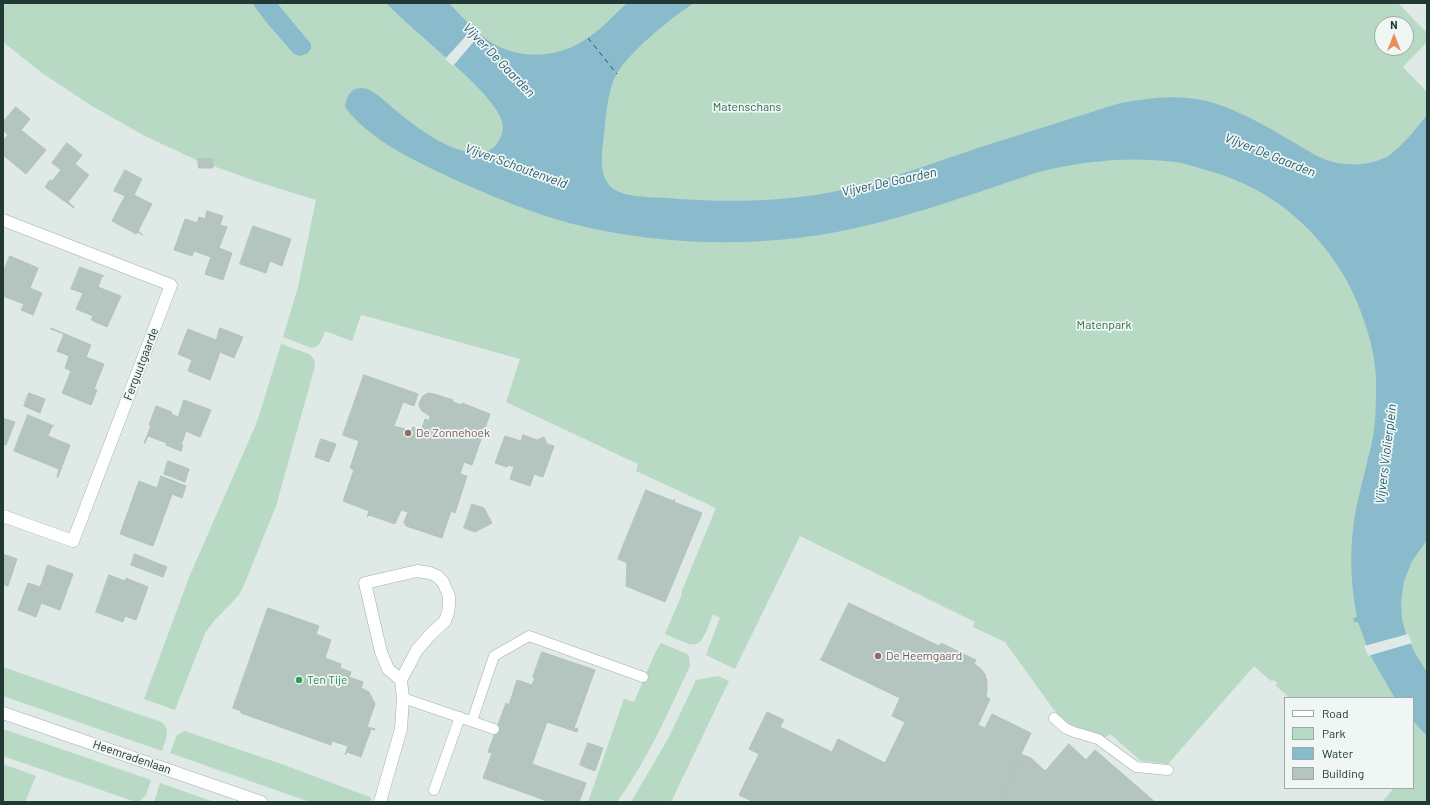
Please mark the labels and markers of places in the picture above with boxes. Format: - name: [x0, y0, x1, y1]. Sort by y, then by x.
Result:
- place label: De Zonnehoek: [416, 426, 490, 440]
- marker: De Zonnehoek: [403, 428, 413, 438]
- place label: De Heemgaard: [886, 649, 962, 663]
- marker: De Heemgaard: [873, 651, 883, 661]
- place label: Ten Tije: [307, 673, 347, 687]
- marker: Ten Tije: [294, 675, 304, 685]

